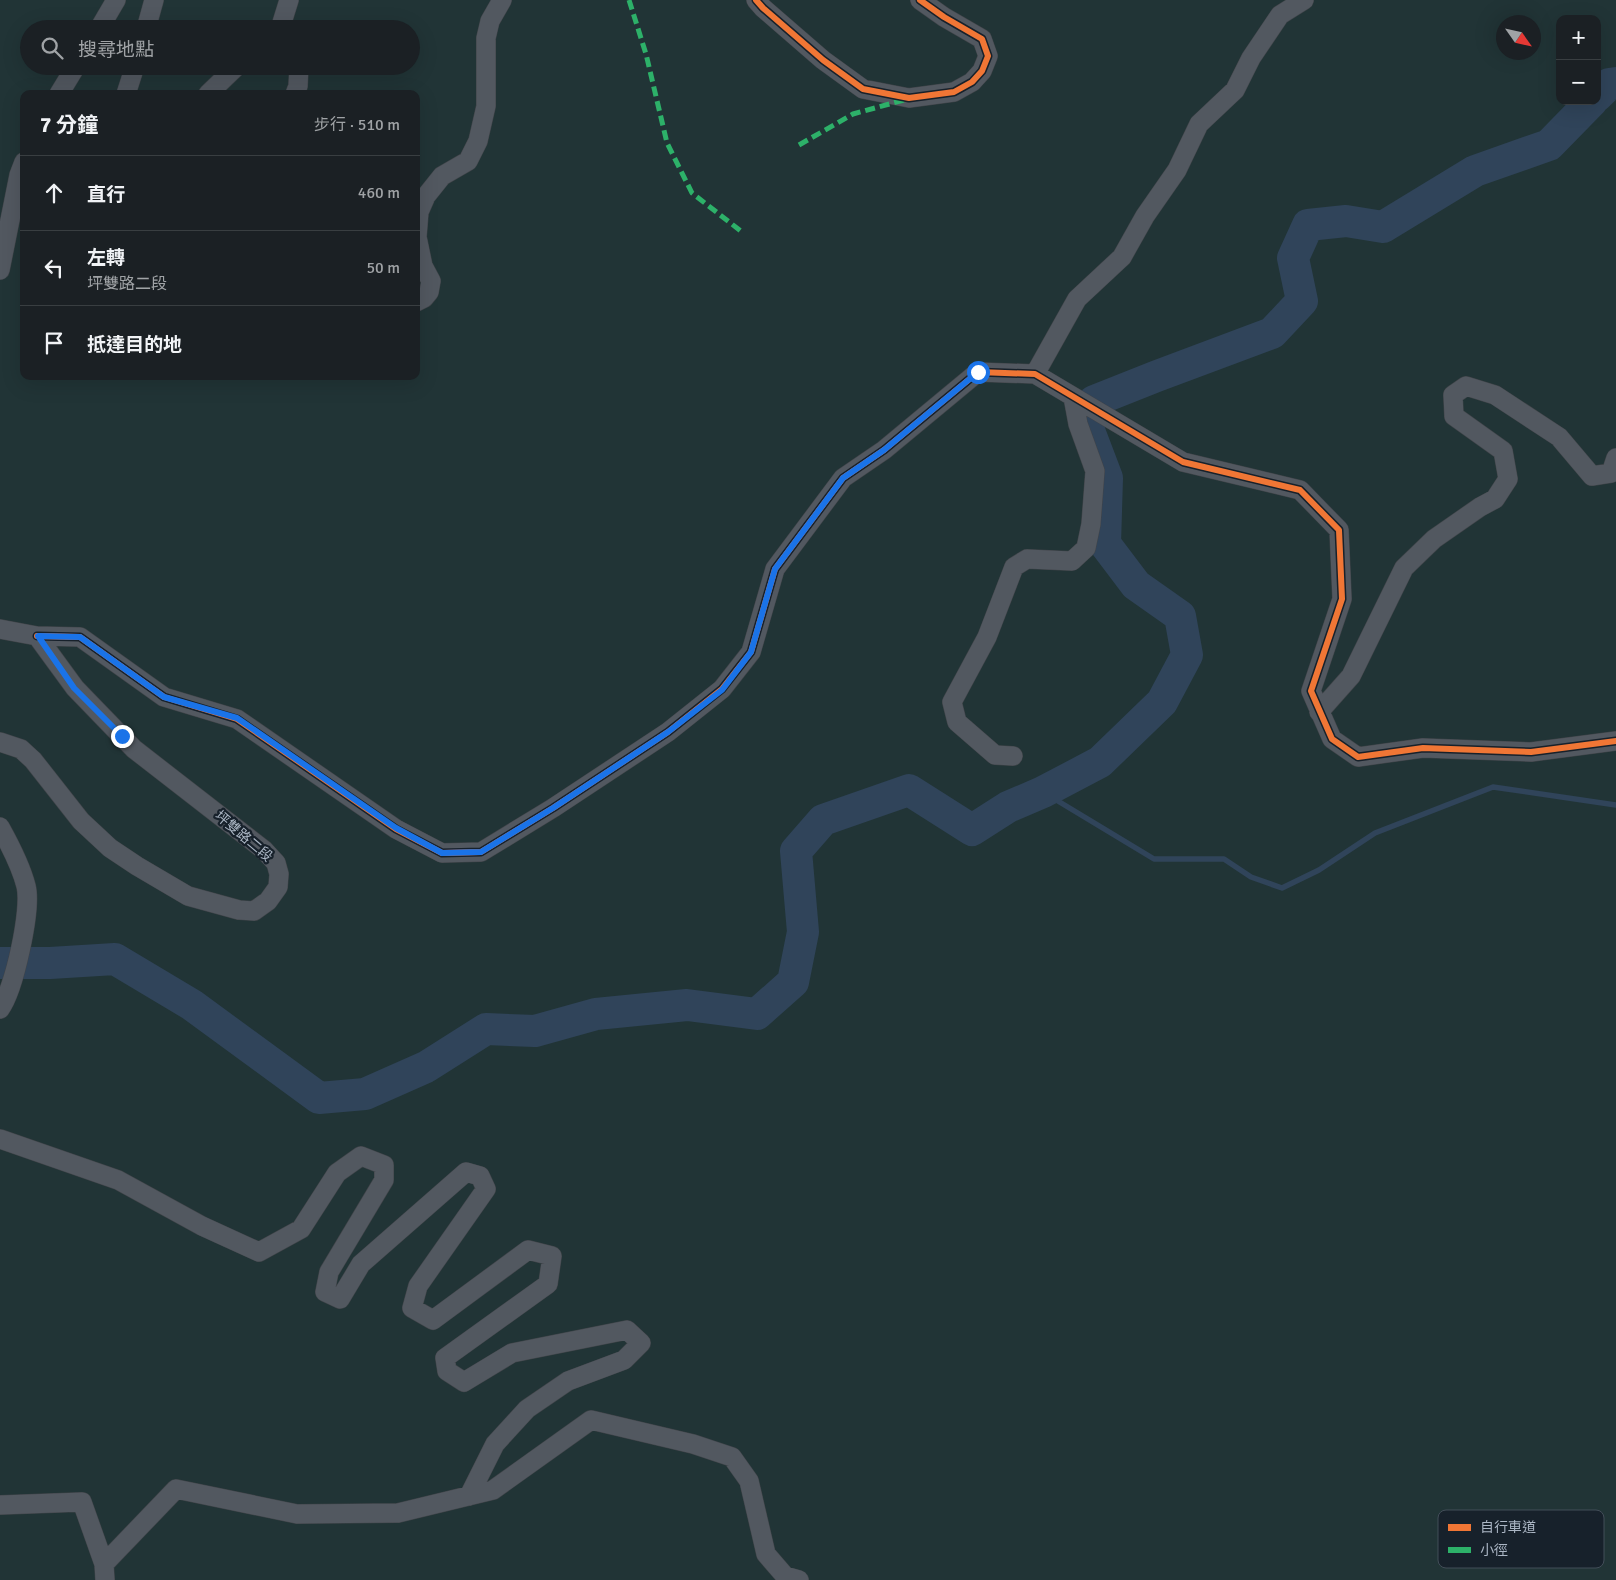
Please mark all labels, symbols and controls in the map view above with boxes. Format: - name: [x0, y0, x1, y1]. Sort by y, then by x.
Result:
- north arrow: [1496, 15, 1541, 60]
- map controls: [1556, 15, 1601, 105]
- button: +: [1556, 15, 1601, 60]
- search box: [20, 20, 420, 75]
- icon: search: [38, 34, 66, 62]
- text: 搜尋地點: [78, 38, 154, 62]
- button: −: [1556, 60, 1601, 105]
- text: 7 分鐘: [40, 112, 98, 138]
- text: 步行 · 510 m: [314, 115, 400, 135]
- icon: ahead: [40, 179, 68, 207]
- text: 直行: [87, 183, 125, 207]
- text: 460 m: [358, 183, 400, 203]
- text: 左轉: [87, 246, 125, 270]
- icon: left: [40, 254, 68, 282]
- text: 50 m: [366, 258, 400, 278]
- text: 坪雙路二段: [87, 274, 167, 294]
- icon: arrive: [40, 329, 68, 357]
- text: 抵達目的地: [87, 333, 182, 357]
- route start: [967, 361, 990, 384]
- route end: [111, 725, 134, 748]
- street label: 坪雙路二段: [211, 807, 276, 865]
- legend: [1438, 1510, 1604, 1568]
- text: 自行車道: [1480, 1519, 1536, 1536]
- text: 小徑: [1480, 1542, 1508, 1559]

